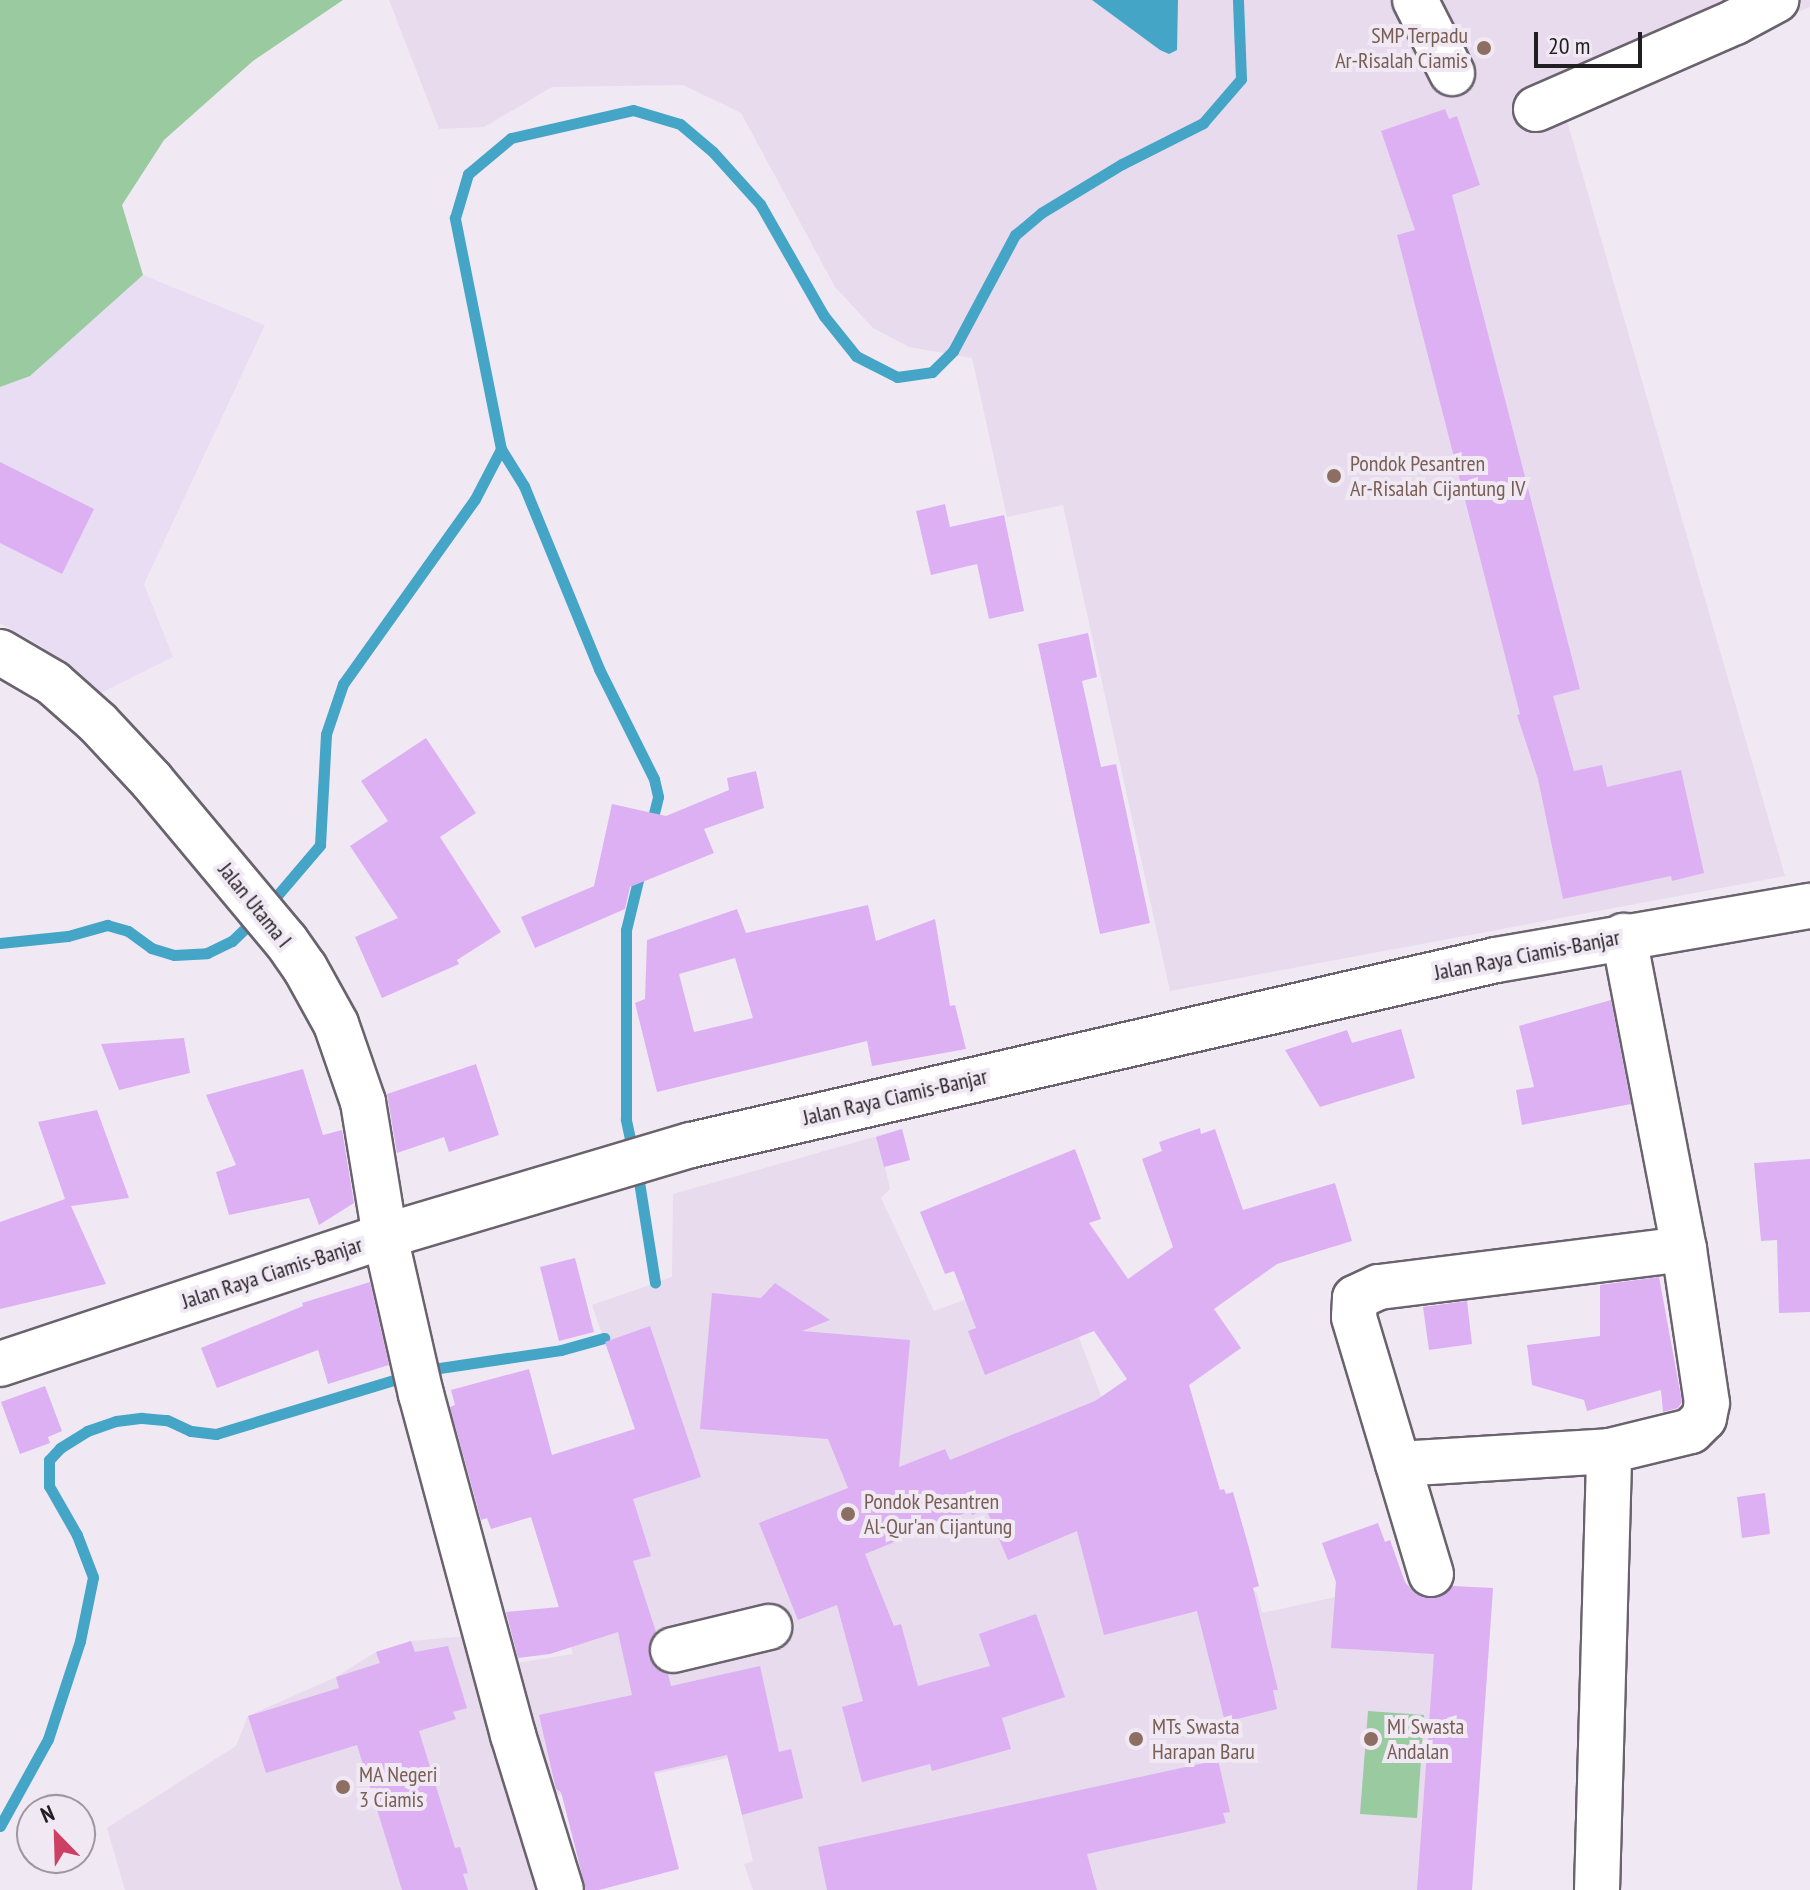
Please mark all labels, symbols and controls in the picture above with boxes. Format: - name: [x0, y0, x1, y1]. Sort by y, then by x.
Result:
- scale bar: [1538, 16, 1646, 66]
- place label: SMP Terpadu Ar-Risalah Ciamis: [1335, 22, 1468, 74]
- text: 20 m: [1548, 30, 1590, 61]
- marker: SMP Terpadu Ar-Risalah Ciamis: [1475, 39, 1493, 57]
- place label: Pondok Pesantren Ar-Risalah Cijantung IV: [1350, 450, 1525, 502]
- marker: Pondok Pesantren Ar-Risalah Cijantung IV: [1325, 467, 1343, 485]
- street label: Jalan Utama I: [213, 857, 297, 953]
- street label: Jalan Raya Ciamis-Banjar: [1432, 924, 1622, 986]
- street label: Jalan Raya Ciamis-Banjar: [800, 1063, 990, 1131]
- street label: Jalan Raya Ciamis-Banjar: [178, 1231, 366, 1315]
- place label: Pondok Pesantren Al-Qur'an Cijantung: [864, 1488, 1012, 1540]
- marker: Pondok Pesantren Al-Qur'an Cijantung: [839, 1505, 857, 1523]
- place label: MTs Swasta Harapan Baru: [1152, 1713, 1255, 1764]
- place label: MI Swasta Andalan: [1387, 1713, 1464, 1764]
- marker: MTs Swasta Harapan Baru: [1127, 1730, 1145, 1748]
- marker: MI Swasta Andalan: [1362, 1730, 1380, 1748]
- place label: MA Negeri 3 Ciamis: [359, 1761, 438, 1812]
- marker: MA Negeri 3 Ciamis: [334, 1778, 352, 1796]
- north arrow: [16, 1794, 96, 1874]
- text: N: [36, 1799, 58, 1829]

